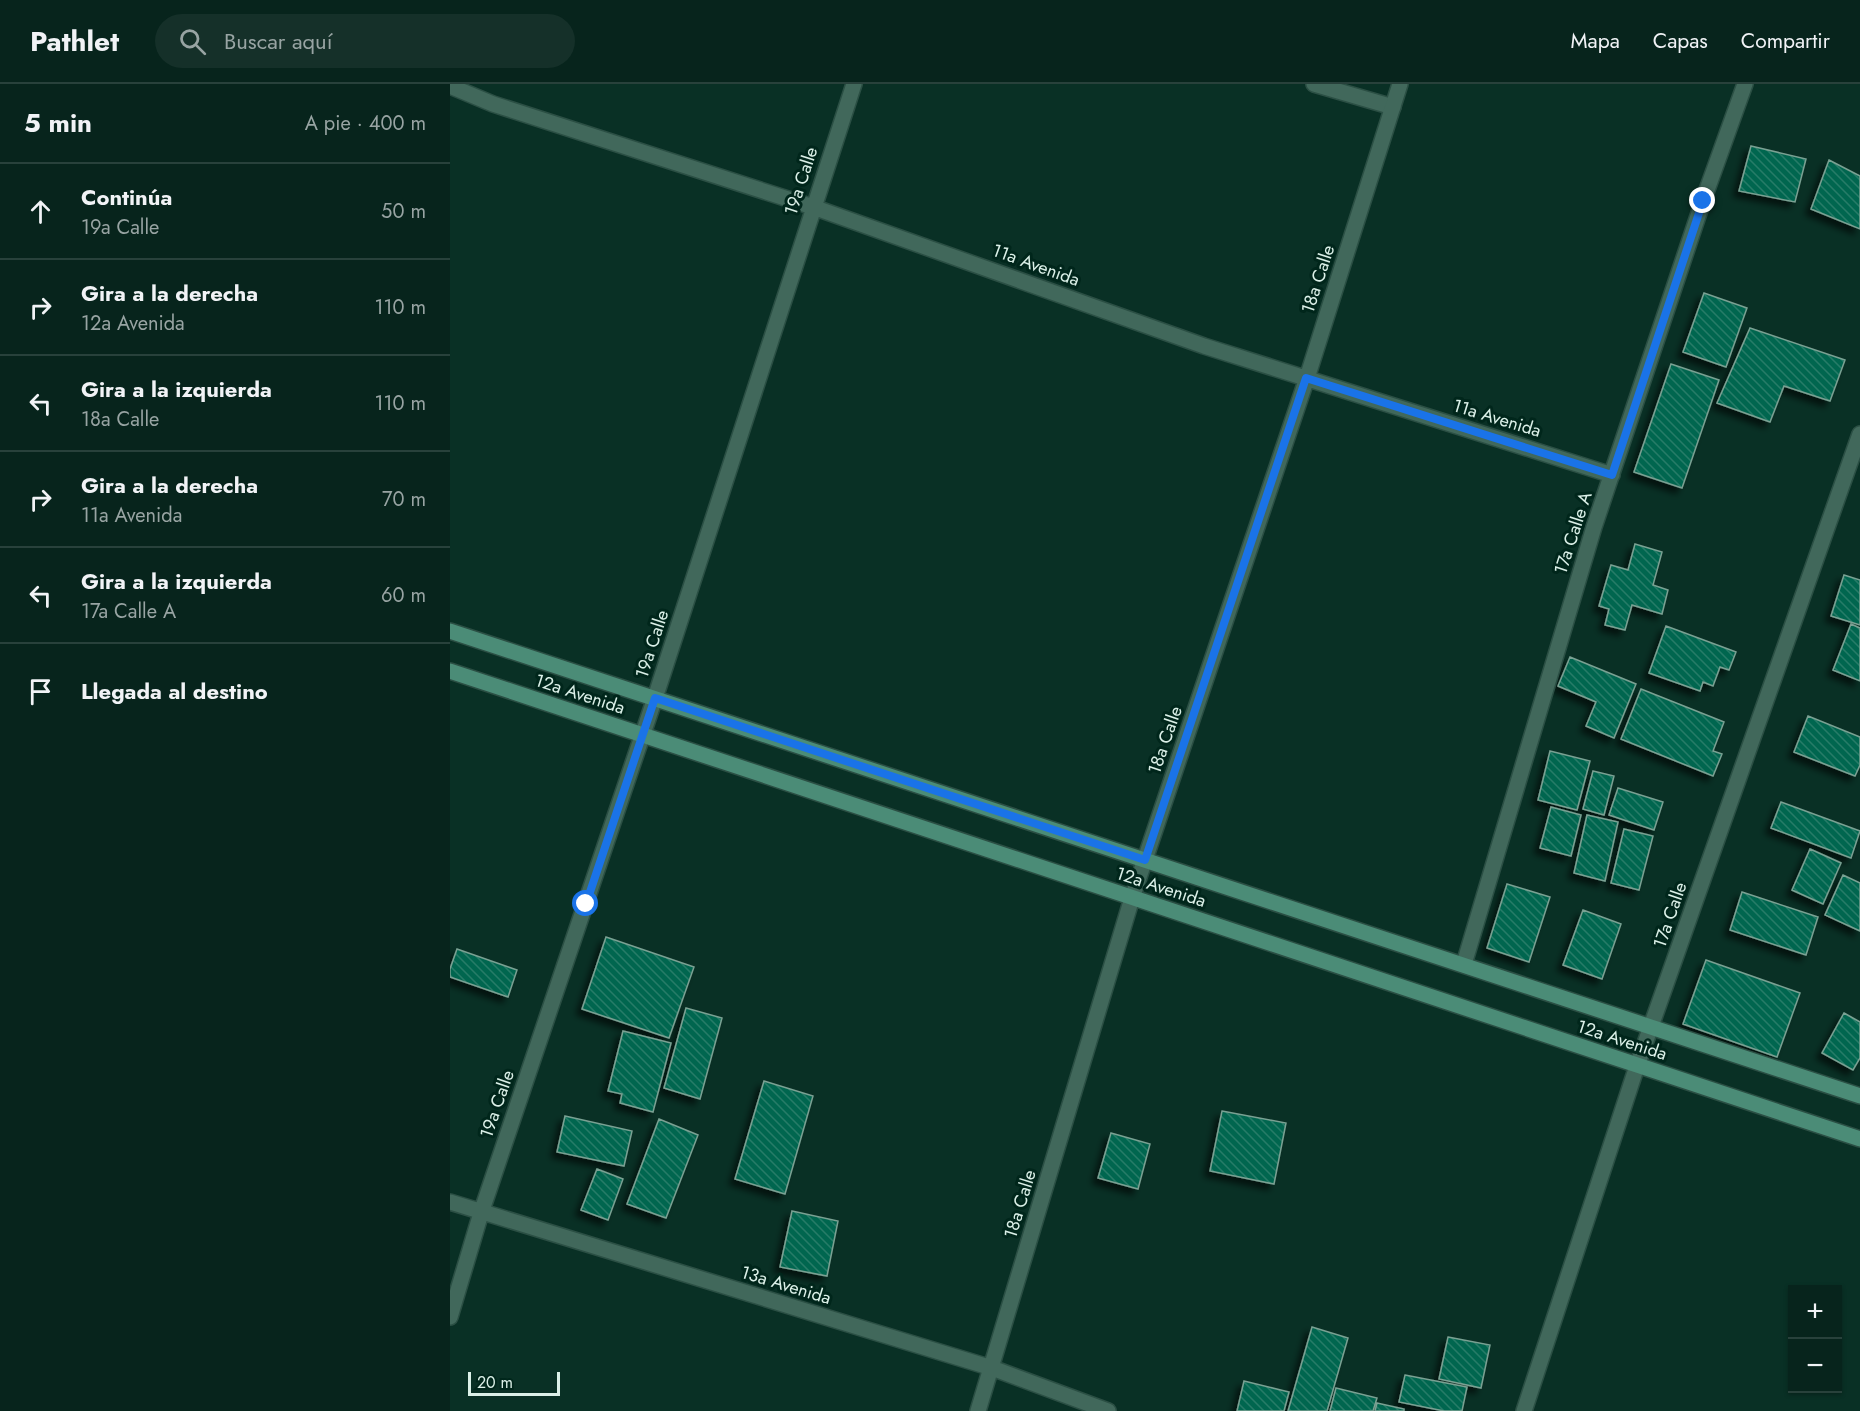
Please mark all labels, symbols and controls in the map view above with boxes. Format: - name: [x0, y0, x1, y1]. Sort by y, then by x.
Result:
- search box: [155, 14, 575, 68]
- text: Pathlet: [30, 21, 119, 62]
- icon: search: [176, 25, 209, 58]
- text: Buscar aquí: [224, 25, 332, 57]
- text: Mapa: [1571, 26, 1620, 56]
- text: Capas: [1653, 26, 1708, 56]
- text: Compartir: [1741, 26, 1830, 56]
- text: 5 min: [24, 104, 92, 142]
- text: A pie · 400 m: [305, 109, 426, 138]
- street label: 19a Calle: [778, 143, 824, 219]
- text: Continúa: [81, 181, 172, 213]
- route end: [1689, 187, 1715, 213]
- icon: ahead: [24, 195, 57, 228]
- text: 50 m: [381, 197, 426, 226]
- text: 19a Calle: [81, 213, 159, 242]
- street label: 11a Avenida: [989, 237, 1083, 293]
- street label: 18a Calle: [1295, 241, 1341, 317]
- text: Gira a la derecha: [81, 277, 258, 309]
- icon: right: [24, 291, 57, 324]
- text: 110 m: [374, 293, 426, 322]
- text: 12a Avenida: [81, 309, 185, 338]
- text: Gira a la izquierda: [81, 373, 272, 405]
- icon: left: [24, 387, 57, 420]
- text: 110 m: [374, 389, 426, 418]
- street label: 11a Avenida: [1450, 392, 1544, 444]
- text: 18a Calle: [81, 405, 159, 434]
- text: Gira a la derecha: [81, 469, 258, 501]
- icon: right: [24, 483, 57, 516]
- text: 70 m: [382, 485, 426, 514]
- street label: 17a Calle A: [1547, 488, 1599, 578]
- text: 11a Avenida: [81, 501, 182, 530]
- text: Gira a la izquierda: [81, 565, 272, 597]
- icon: left: [24, 579, 57, 612]
- text: 60 m: [381, 581, 426, 610]
- text: 17a Calle A: [81, 597, 176, 626]
- street label: 19a Calle: [629, 606, 675, 682]
- street label: 12a Avenida: [532, 667, 628, 721]
- icon: arrive: [24, 675, 57, 708]
- text: Llegada al destino: [81, 675, 268, 707]
- street label: 18a Calle: [1141, 702, 1189, 778]
- street label: 12a Avenida: [1113, 860, 1209, 914]
- street label: 17a Calle: [1647, 878, 1693, 952]
- route start: [572, 890, 598, 916]
- street label: 12a Avenida: [1574, 1013, 1670, 1067]
- street label: 19a Calle: [473, 1066, 521, 1142]
- street label: 18a Calle: [997, 1166, 1043, 1242]
- street label: 13a Avenida: [738, 1259, 834, 1311]
- map controls: [1788, 1285, 1842, 1393]
- button: +: [1788, 1285, 1842, 1339]
- button: −: [1788, 1339, 1842, 1393]
- scale bar: [468, 1369, 560, 1396]
- text: 20 m: [477, 1371, 513, 1394]

